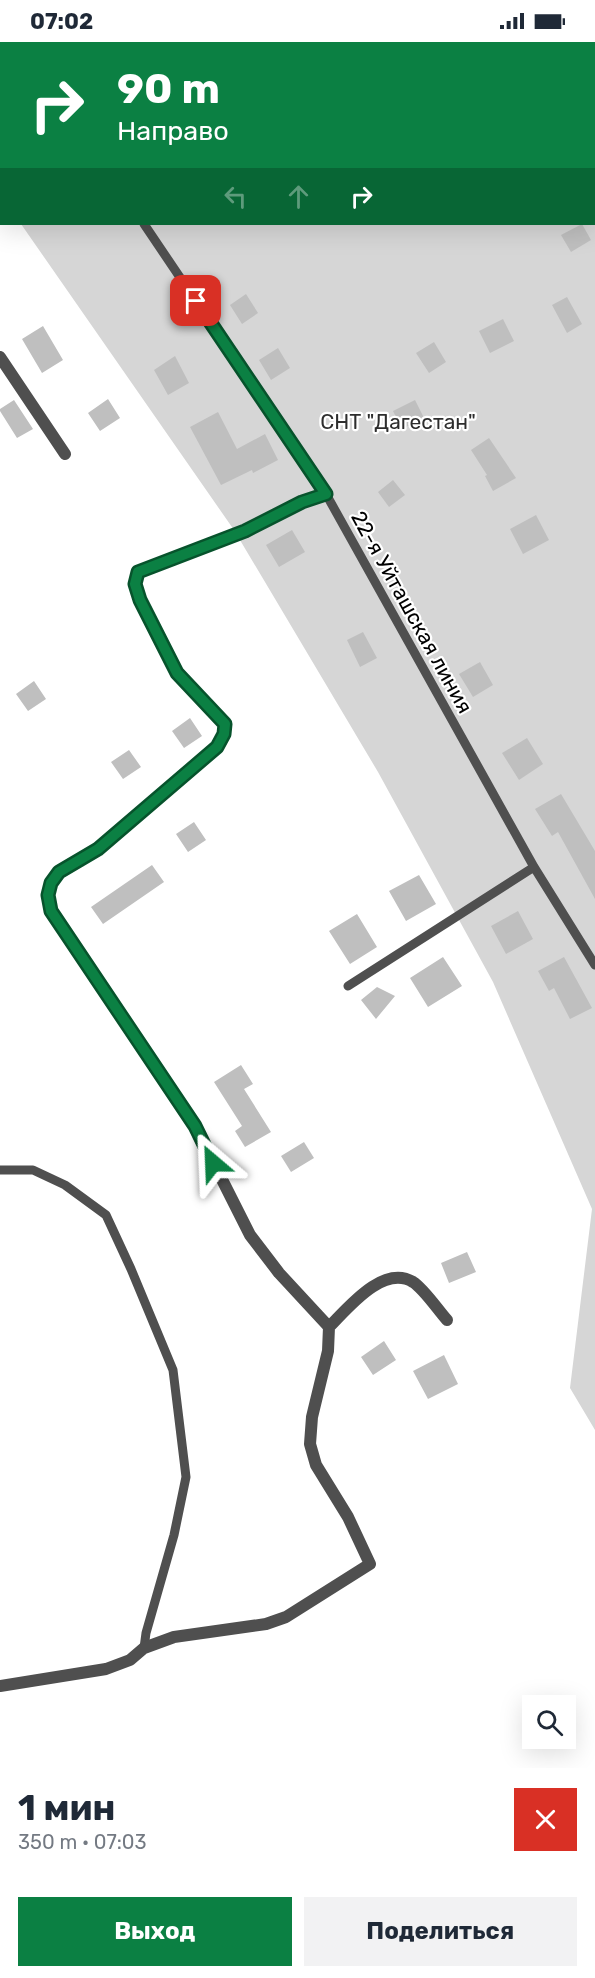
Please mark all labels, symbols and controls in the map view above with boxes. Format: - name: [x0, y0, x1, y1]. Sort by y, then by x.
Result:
- text: 07:02: [30, 8, 93, 35]
- text: 90 m: [117, 64, 220, 114]
- icon: right: [18, 66, 96, 144]
- text: Направо: [117, 115, 229, 147]
- icon: left: [219, 180, 252, 213]
- icon: ahead: [282, 180, 315, 213]
- icon: right: [345, 180, 378, 213]
- pin: [170, 275, 221, 326]
- icon: arrive: [179, 284, 212, 317]
- park label: СНТ "Дагестан": [320, 409, 476, 434]
- street label: 22-я Уйташская линия: [346, 507, 478, 717]
- position arrow: [181, 1131, 245, 1195]
- map controls: [522, 1695, 576, 1749]
- button: search: [522, 1695, 576, 1749]
- text: 1 мин: [18, 1786, 116, 1829]
- button: close: [514, 1788, 577, 1851]
- text: 350 m · 07:03: [18, 1830, 146, 1854]
- button: Выход: [18, 1897, 292, 1966]
- button: Поделиться: [304, 1897, 577, 1966]

